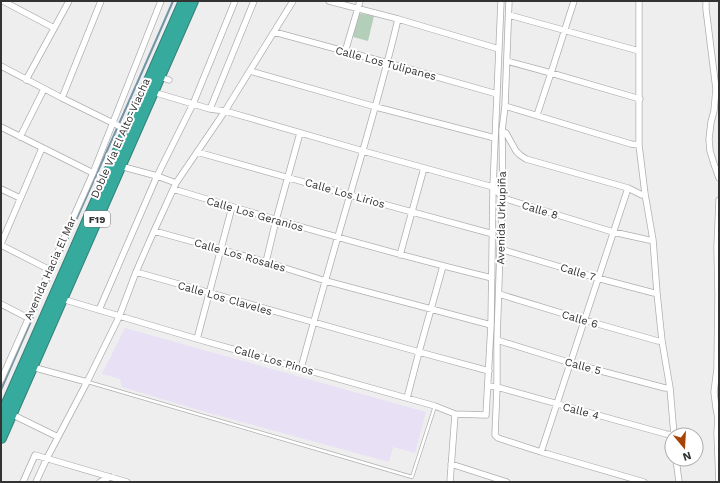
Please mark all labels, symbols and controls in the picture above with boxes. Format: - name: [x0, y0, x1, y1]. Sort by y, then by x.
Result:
- street label: Calle Los Tulipanes: [334, 44, 438, 83]
- street label: Doble Vía El Alto-Viacha: [88, 76, 153, 200]
- street label: Avenida Urkupiña: [494, 171, 509, 265]
- street label: Calle Los Lirios: [303, 176, 386, 211]
- street label: Calle Los Geranios: [205, 194, 305, 235]
- street label: Calle 8: [520, 199, 560, 222]
- road number: F19: [84, 211, 110, 227]
- street label: Avenida Hacia El Mar: [22, 214, 79, 322]
- street label: Calle Los Rosales: [193, 236, 287, 275]
- street label: Calle 7: [559, 261, 597, 284]
- street label: Calle Los Claveles: [176, 279, 274, 318]
- street label: Calle 6: [560, 308, 600, 331]
- street label: Calle Los Pinos: [233, 343, 315, 378]
- street label: Calle 5: [563, 355, 602, 378]
- street label: Calle 4: [561, 400, 601, 423]
- north arrow: [664, 427, 704, 467]
- text: N: [681, 449, 693, 463]

